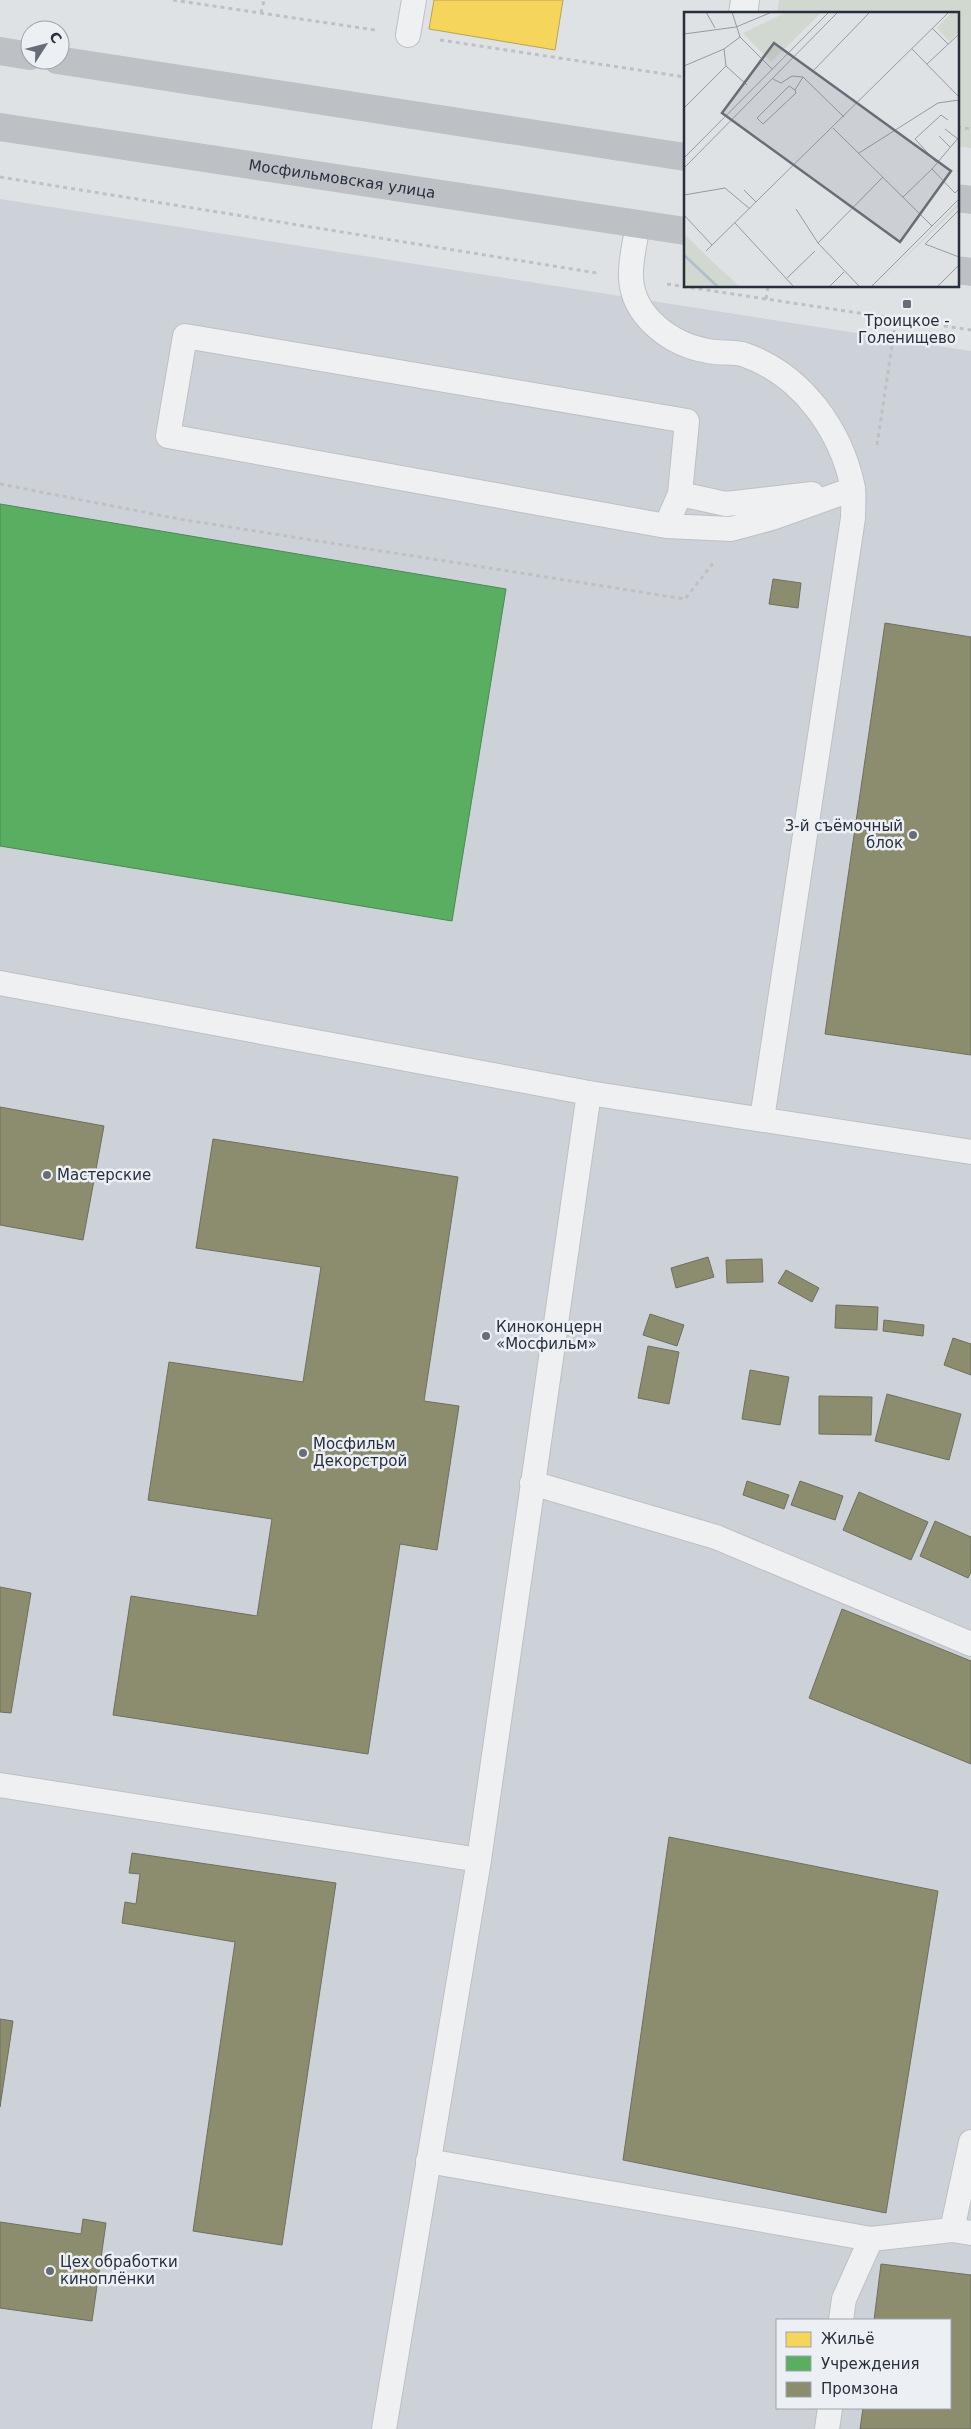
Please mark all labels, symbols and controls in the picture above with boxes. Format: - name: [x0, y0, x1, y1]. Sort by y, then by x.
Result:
- inset map: [684, 12, 958, 288]
- north arrow: [20, 20, 70, 70]
- text: С: [46, 28, 65, 46]
- street label: Мосфильмовская улица: [247, 156, 437, 202]
- marker: Троицкое - Голенищево: [901, 298, 913, 310]
- place label: Троицкое - Голенищево: [858, 312, 956, 347]
- place label: 3-й съёмочный блок: [785, 817, 903, 852]
- marker: 3-й съёмочный блок: [907, 829, 919, 841]
- place label: Мастерские: [57, 1166, 151, 1184]
- marker: Мастерские: [41, 1169, 53, 1181]
- place label: Киноконцерн «Мосфильм»: [496, 1318, 602, 1353]
- marker: Киноконцерн «Мосфильм»: [480, 1330, 492, 1342]
- place label: Мосфильм Декорстрой: [313, 1435, 407, 1470]
- marker: Мосфильм Декорстрой: [297, 1447, 309, 1459]
- place label: Цех обработки киноплёнки: [60, 2253, 178, 2288]
- marker: Цех обработки киноплёнки: [44, 2265, 56, 2277]
- legend: [776, 2319, 951, 2409]
- text: Жильё: [821, 2330, 875, 2348]
- text: Учреждения: [821, 2355, 919, 2373]
- text: Промзона: [821, 2380, 898, 2398]

